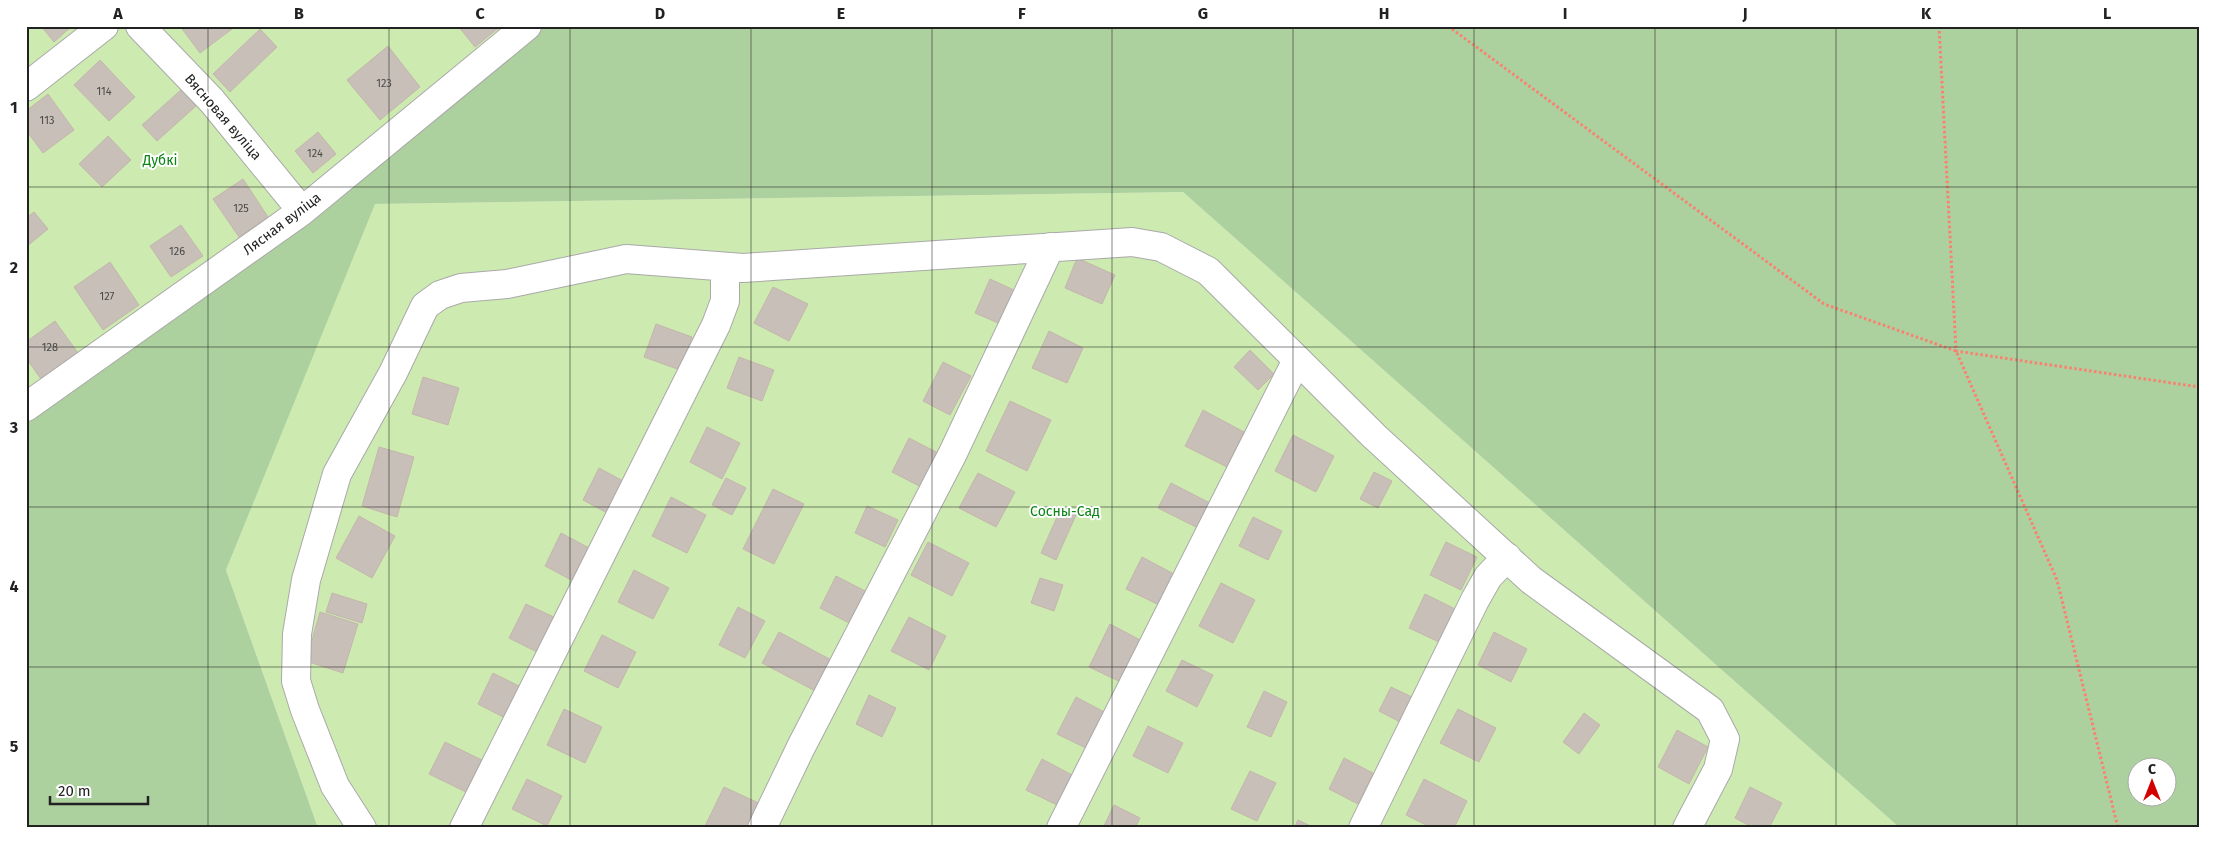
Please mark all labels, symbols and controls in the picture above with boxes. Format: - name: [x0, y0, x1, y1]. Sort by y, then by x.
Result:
- text: A: [112, 4, 123, 23]
- text: B: [294, 4, 304, 23]
- text: C: [475, 4, 485, 23]
- text: D: [655, 4, 665, 23]
- text: E: [837, 4, 845, 23]
- text: F: [1018, 4, 1026, 23]
- text: G: [1198, 4, 1208, 23]
- text: H: [1379, 4, 1389, 23]
- text: I: [1563, 4, 1567, 23]
- text: J: [1741, 4, 1748, 23]
- text: K: [1921, 4, 1932, 23]
- text: L: [2103, 4, 2111, 23]
- street label: Вясновая вуліца: [181, 70, 265, 164]
- house number: 123: [376, 77, 392, 90]
- house number: 114: [96, 85, 112, 98]
- text: 1: [10, 98, 18, 117]
- house number: 113: [40, 114, 54, 127]
- house number: 124: [307, 147, 323, 160]
- park label: Дубкі: [142, 152, 177, 169]
- street label: Лясная вуліца: [240, 189, 324, 259]
- house number: 125: [233, 202, 249, 215]
- house number: 126: [169, 245, 185, 258]
- text: 2: [10, 258, 18, 277]
- house number: 127: [100, 290, 115, 303]
- house number: 128: [42, 341, 58, 354]
- text: 3: [9, 418, 18, 437]
- park label: Сосны-Сад: [1030, 503, 1100, 520]
- text: 4: [9, 577, 19, 596]
- text: 5: [10, 737, 19, 756]
- north arrow: [2128, 756, 2178, 806]
- text: С: [2148, 761, 2156, 778]
- scale bar: [50, 774, 148, 806]
- text: 20 m: [58, 782, 91, 800]

